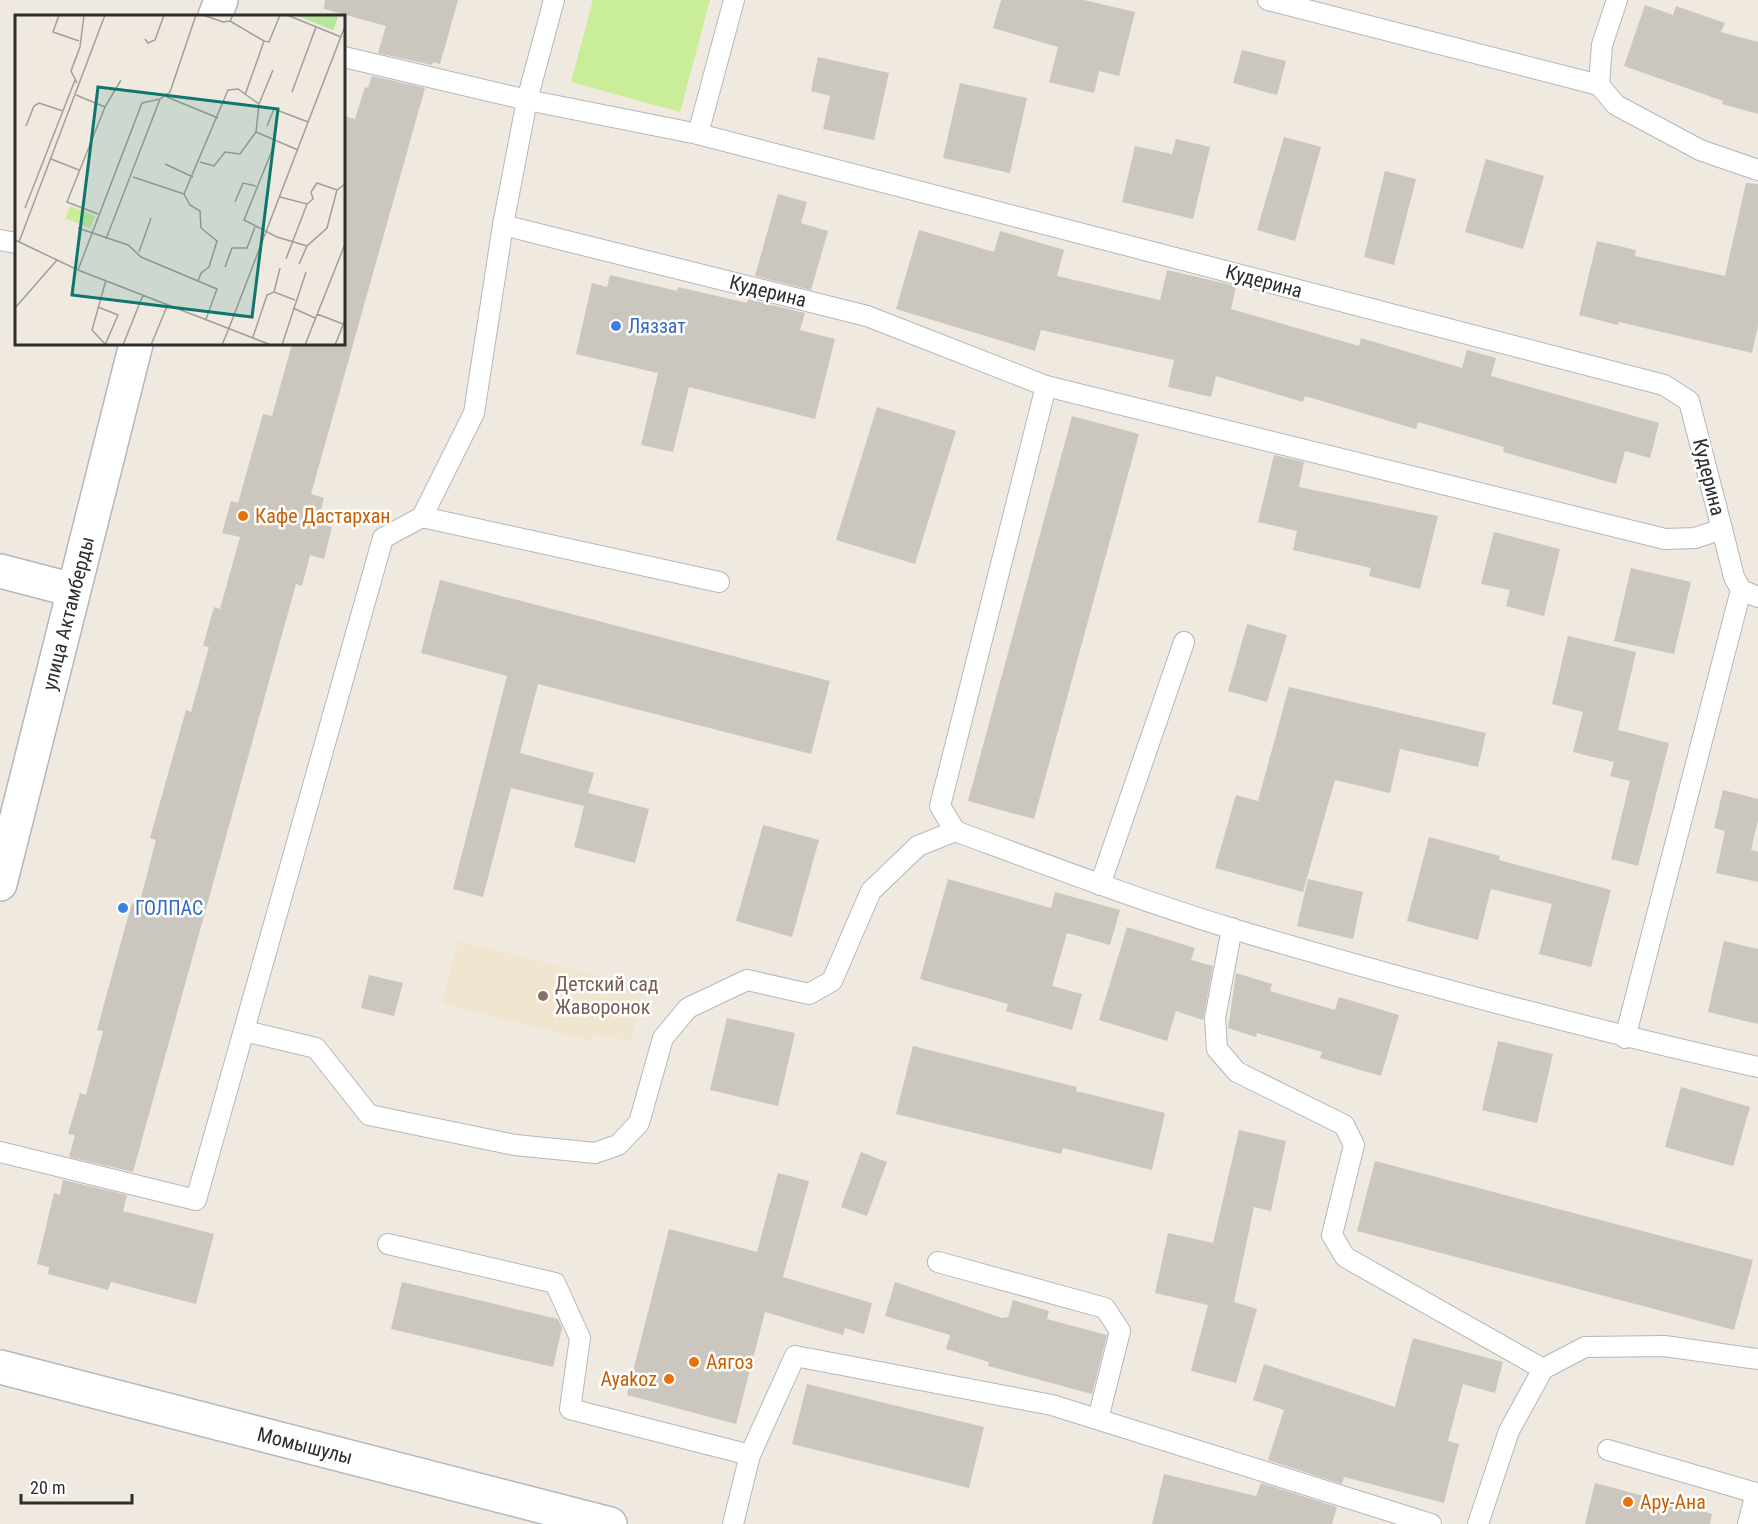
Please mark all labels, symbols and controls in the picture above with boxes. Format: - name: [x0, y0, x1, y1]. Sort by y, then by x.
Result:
- inset map: [15, 15, 345, 345]
- street label: Кудерина: [1223, 259, 1305, 303]
- street label: Кудерина: [727, 270, 809, 312]
- place label: Ляззат: [628, 314, 686, 338]
- marker: Ляззат: [609, 319, 623, 333]
- street label: Кудерина: [1688, 436, 1730, 518]
- place label: Кафе Дастархан: [255, 504, 391, 528]
- marker: Кафе Дастархан: [236, 509, 250, 523]
- street label: улица Актамберды: [37, 534, 99, 693]
- place label: ГОЛПАС: [135, 896, 203, 920]
- marker: ГОЛПАС: [116, 901, 130, 915]
- place label: Детский сад Жаворонок: [555, 972, 659, 1019]
- marker: Детский сад Жаворонок: [536, 989, 550, 1003]
- place label: Аягоз: [706, 1350, 753, 1374]
- marker: Аягоз: [687, 1355, 701, 1369]
- place label: Ayakoz: [601, 1367, 657, 1391]
- marker: Ayakoz: [662, 1372, 676, 1386]
- street label: Момышулы: [255, 1422, 355, 1469]
- scale bar: [21, 1467, 132, 1505]
- text: 20 m: [30, 1477, 65, 1498]
- place label: Ару-Ана: [1640, 1490, 1706, 1514]
- marker: Ару-Ана: [1621, 1495, 1635, 1509]

